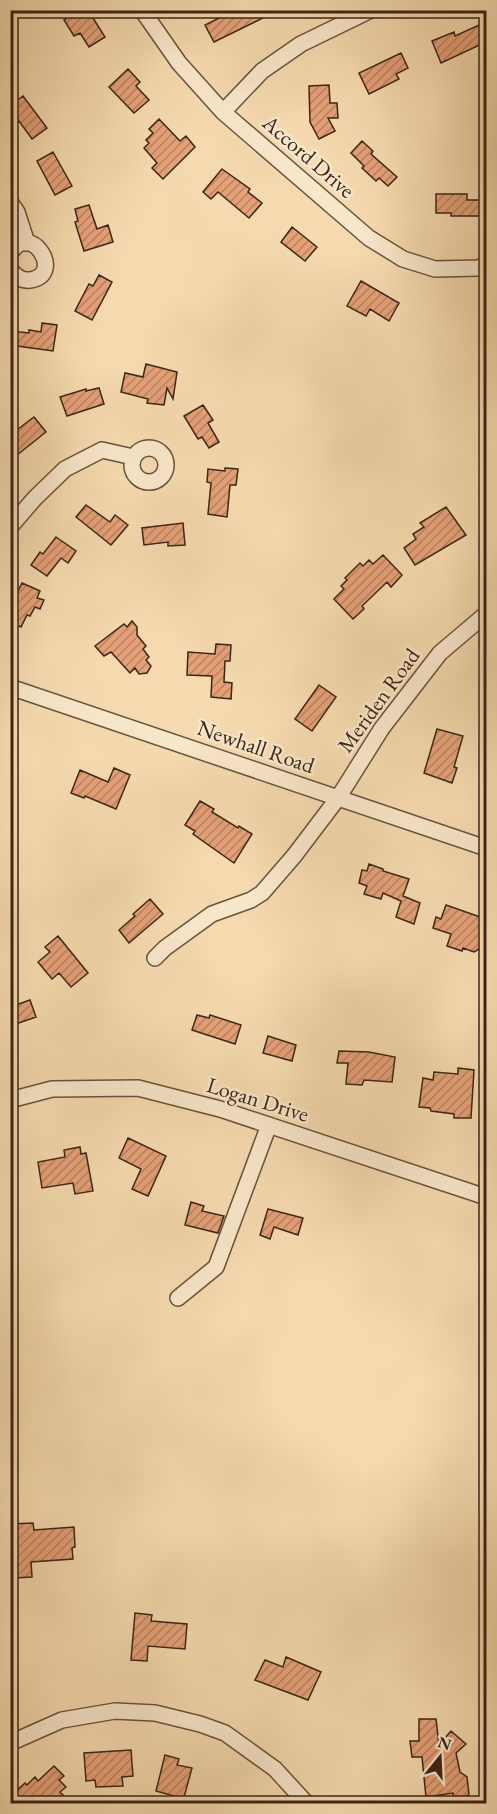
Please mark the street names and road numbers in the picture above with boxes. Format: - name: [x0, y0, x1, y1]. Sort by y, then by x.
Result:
- street label: Accord Drive: [256, 108, 361, 205]
- street label: Meriden Road: [331, 642, 427, 758]
- street label: Newhall Road: [193, 713, 319, 780]
- street label: Logan Drive: [203, 1070, 313, 1129]

